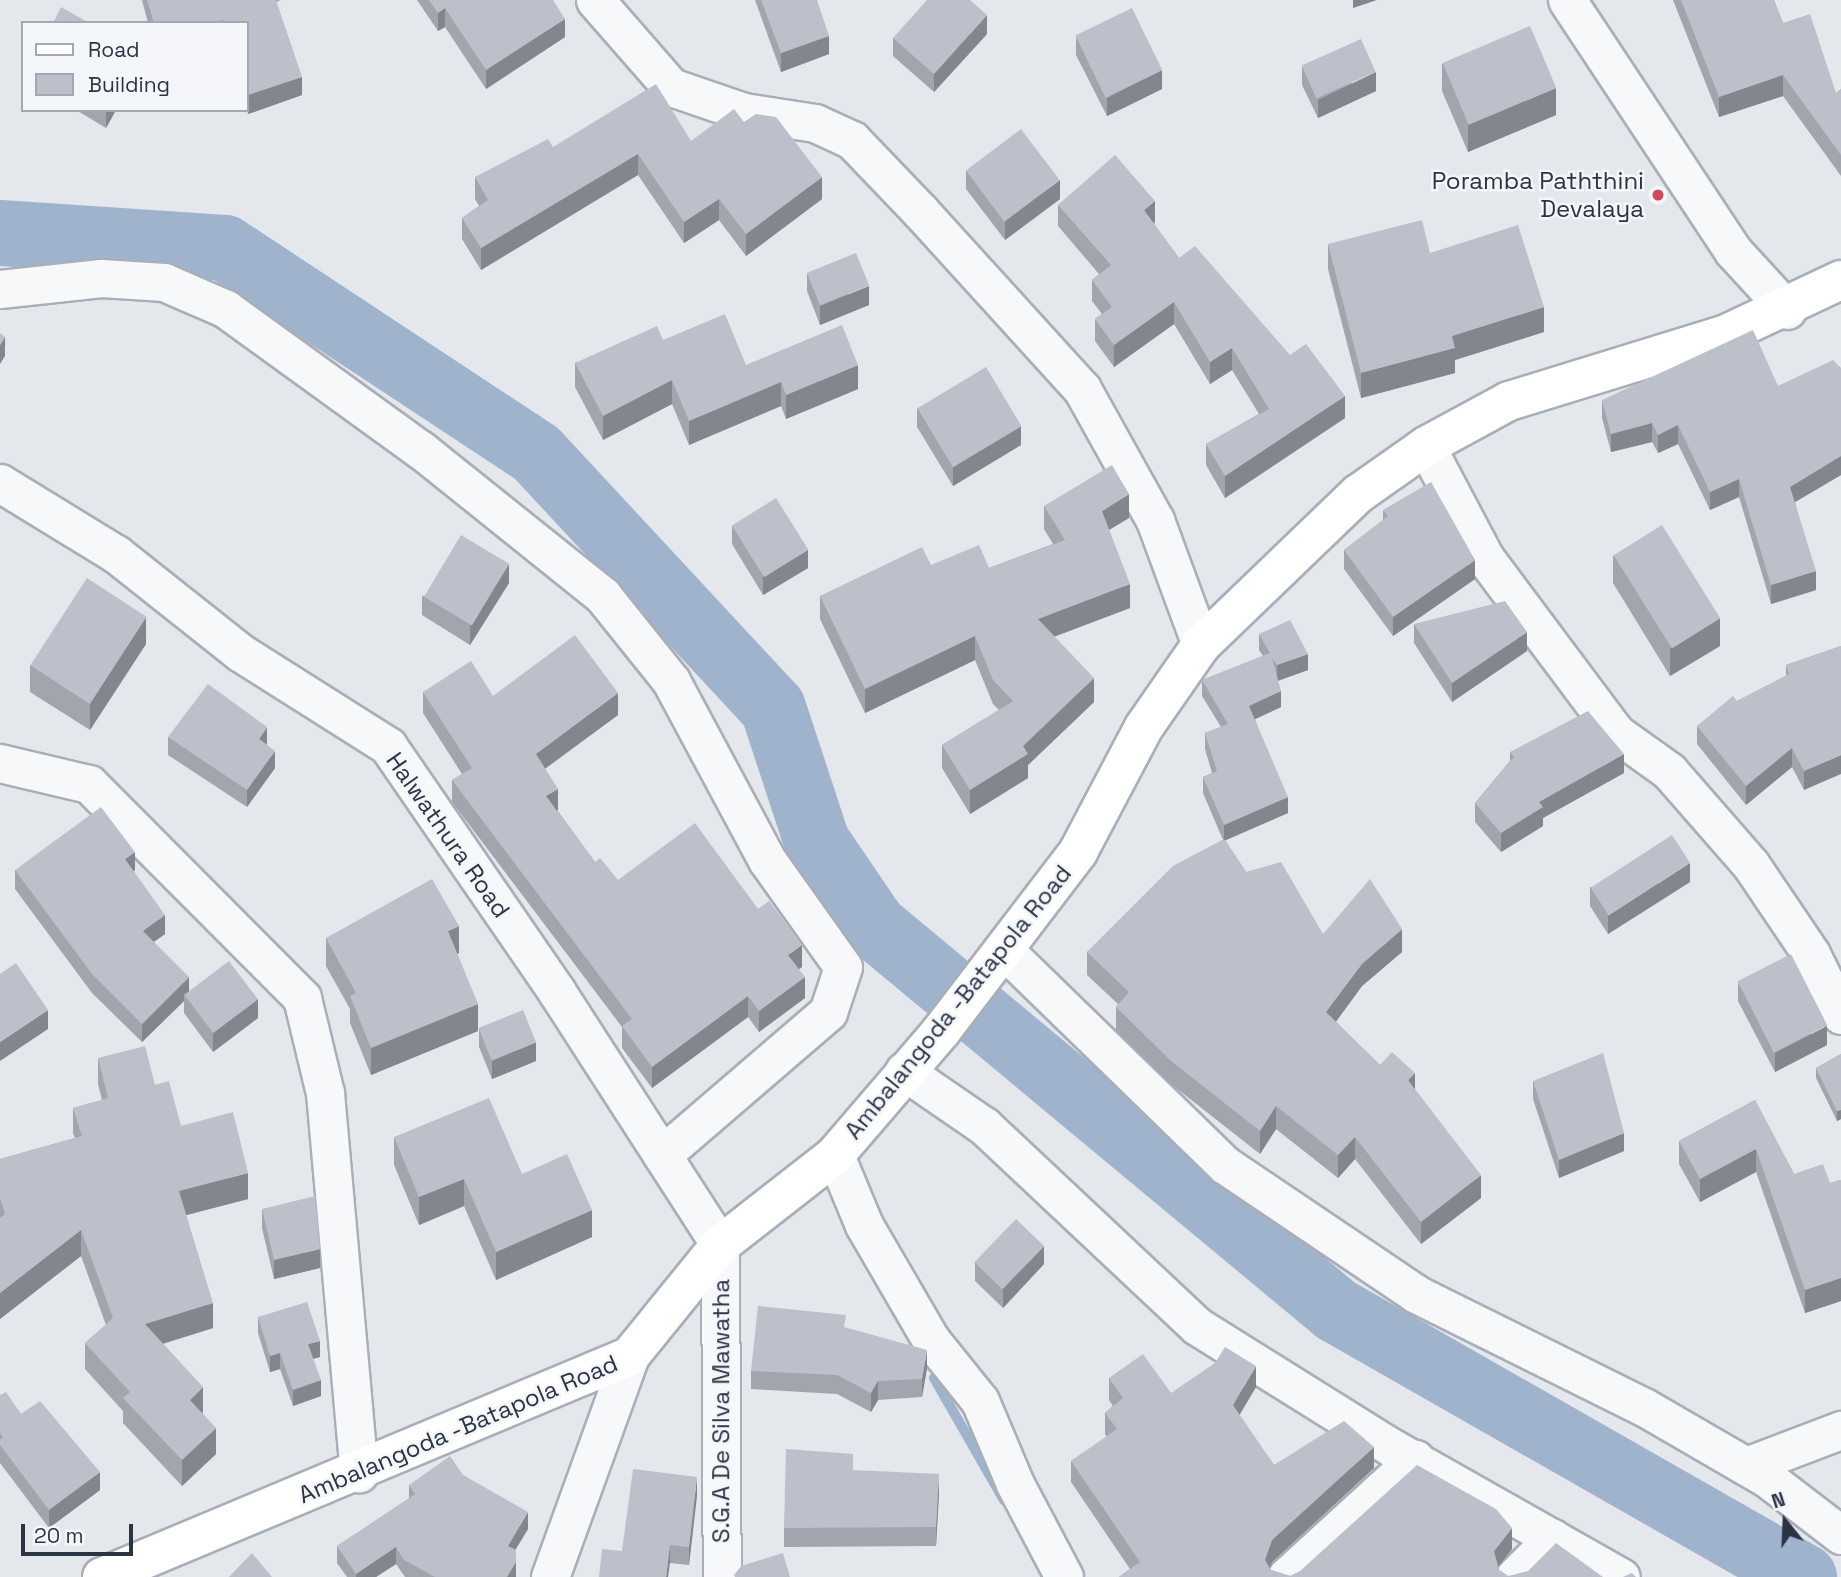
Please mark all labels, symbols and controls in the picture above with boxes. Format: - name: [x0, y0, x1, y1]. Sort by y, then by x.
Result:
- legend: [21, 21, 248, 112]
- text: Road: [88, 36, 140, 63]
- text: Building: [88, 71, 170, 98]
- place label: Poramba Paththini Devalaya: [1432, 167, 1644, 223]
- marker: Poramba Paththini Devalaya: [1650, 187, 1666, 203]
- street label: Halwathura Road: [380, 747, 516, 923]
- street label: Ambalangoda -Batapola Road: [838, 859, 1078, 1145]
- street label: S.G.A De Silva Mawatha: [707, 1279, 735, 1543]
- street label: Ambalangoda -Batapola Road: [294, 1348, 622, 1510]
- north arrow: [1750, 1486, 1820, 1556]
- text: N: [1768, 1487, 1788, 1514]
- scale bar: [24, 1510, 136, 1554]
- text: 20 m: [34, 1522, 84, 1549]

